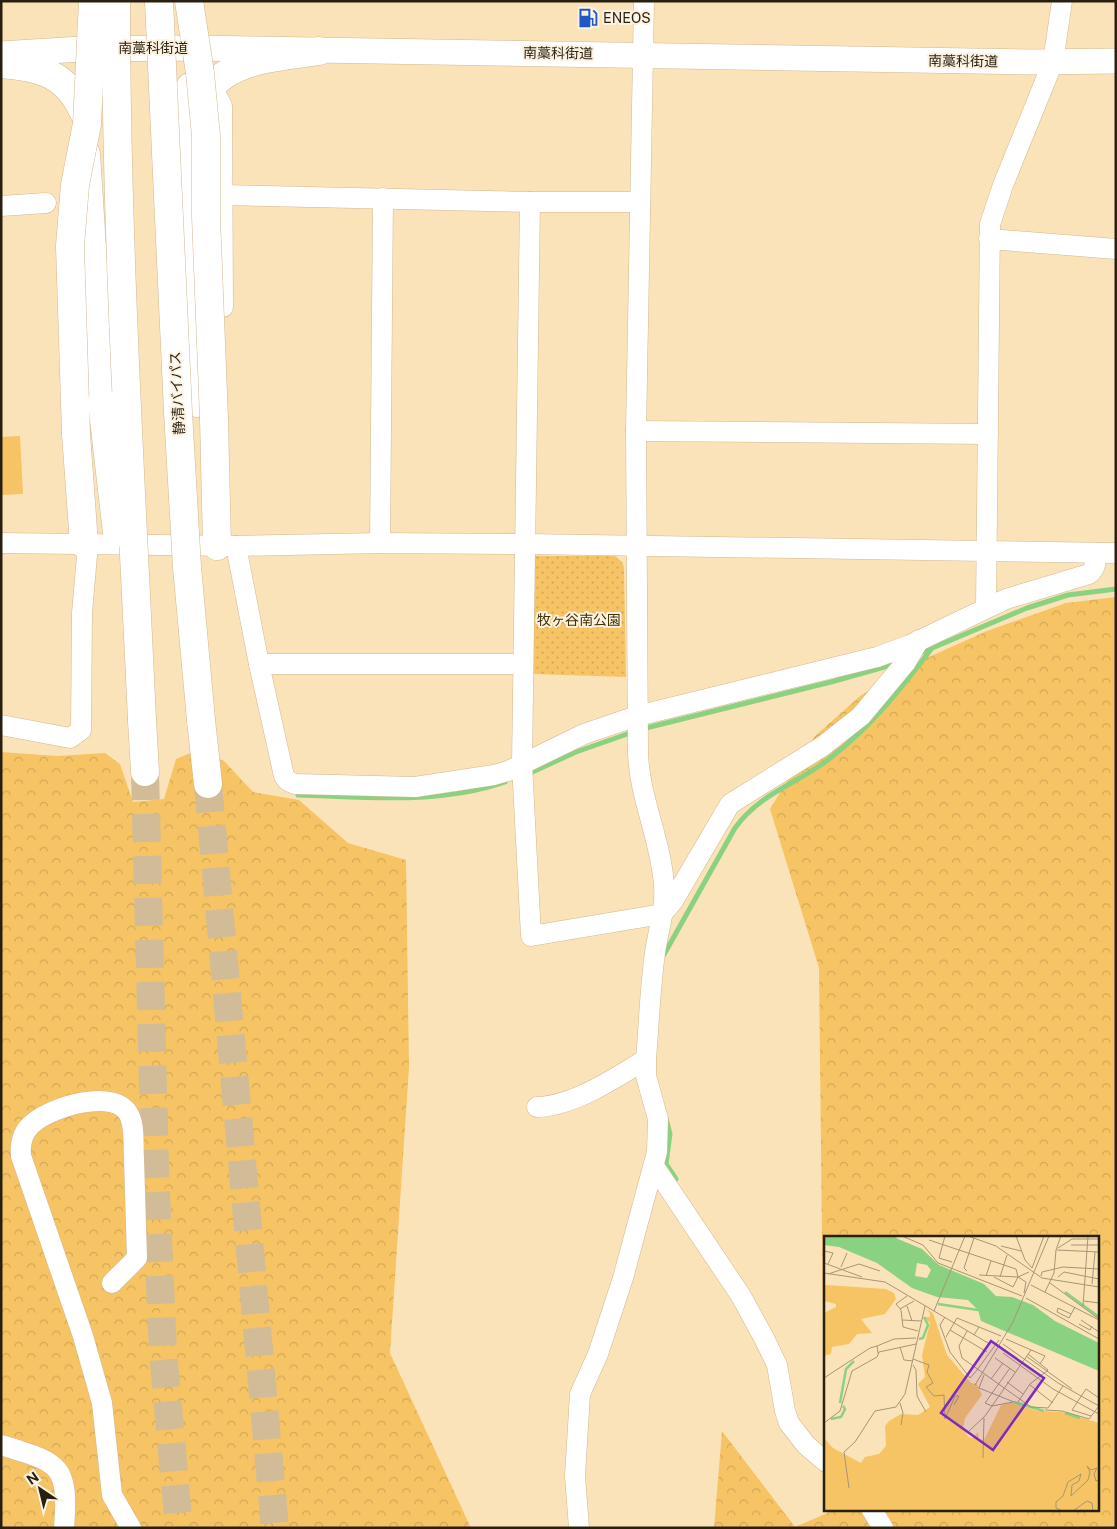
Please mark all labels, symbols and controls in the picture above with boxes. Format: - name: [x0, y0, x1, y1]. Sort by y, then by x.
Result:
- fuel station icon: ENEOS: [577, 7, 599, 29]
- place label: ENEOS: [603, 10, 651, 26]
- street label: 南藁科街道: [118, 40, 188, 56]
- street label: 南藁科街道: [523, 44, 593, 62]
- street label: 南藁科街道: [928, 52, 998, 70]
- street label: 静清バイパス: [167, 351, 187, 435]
- park label: 牧ヶ谷南公園: [537, 612, 621, 628]
- inset map: [824, 1236, 1100, 1512]
- north arrow: [15, 1464, 65, 1514]
- text: N: [23, 1469, 42, 1488]

